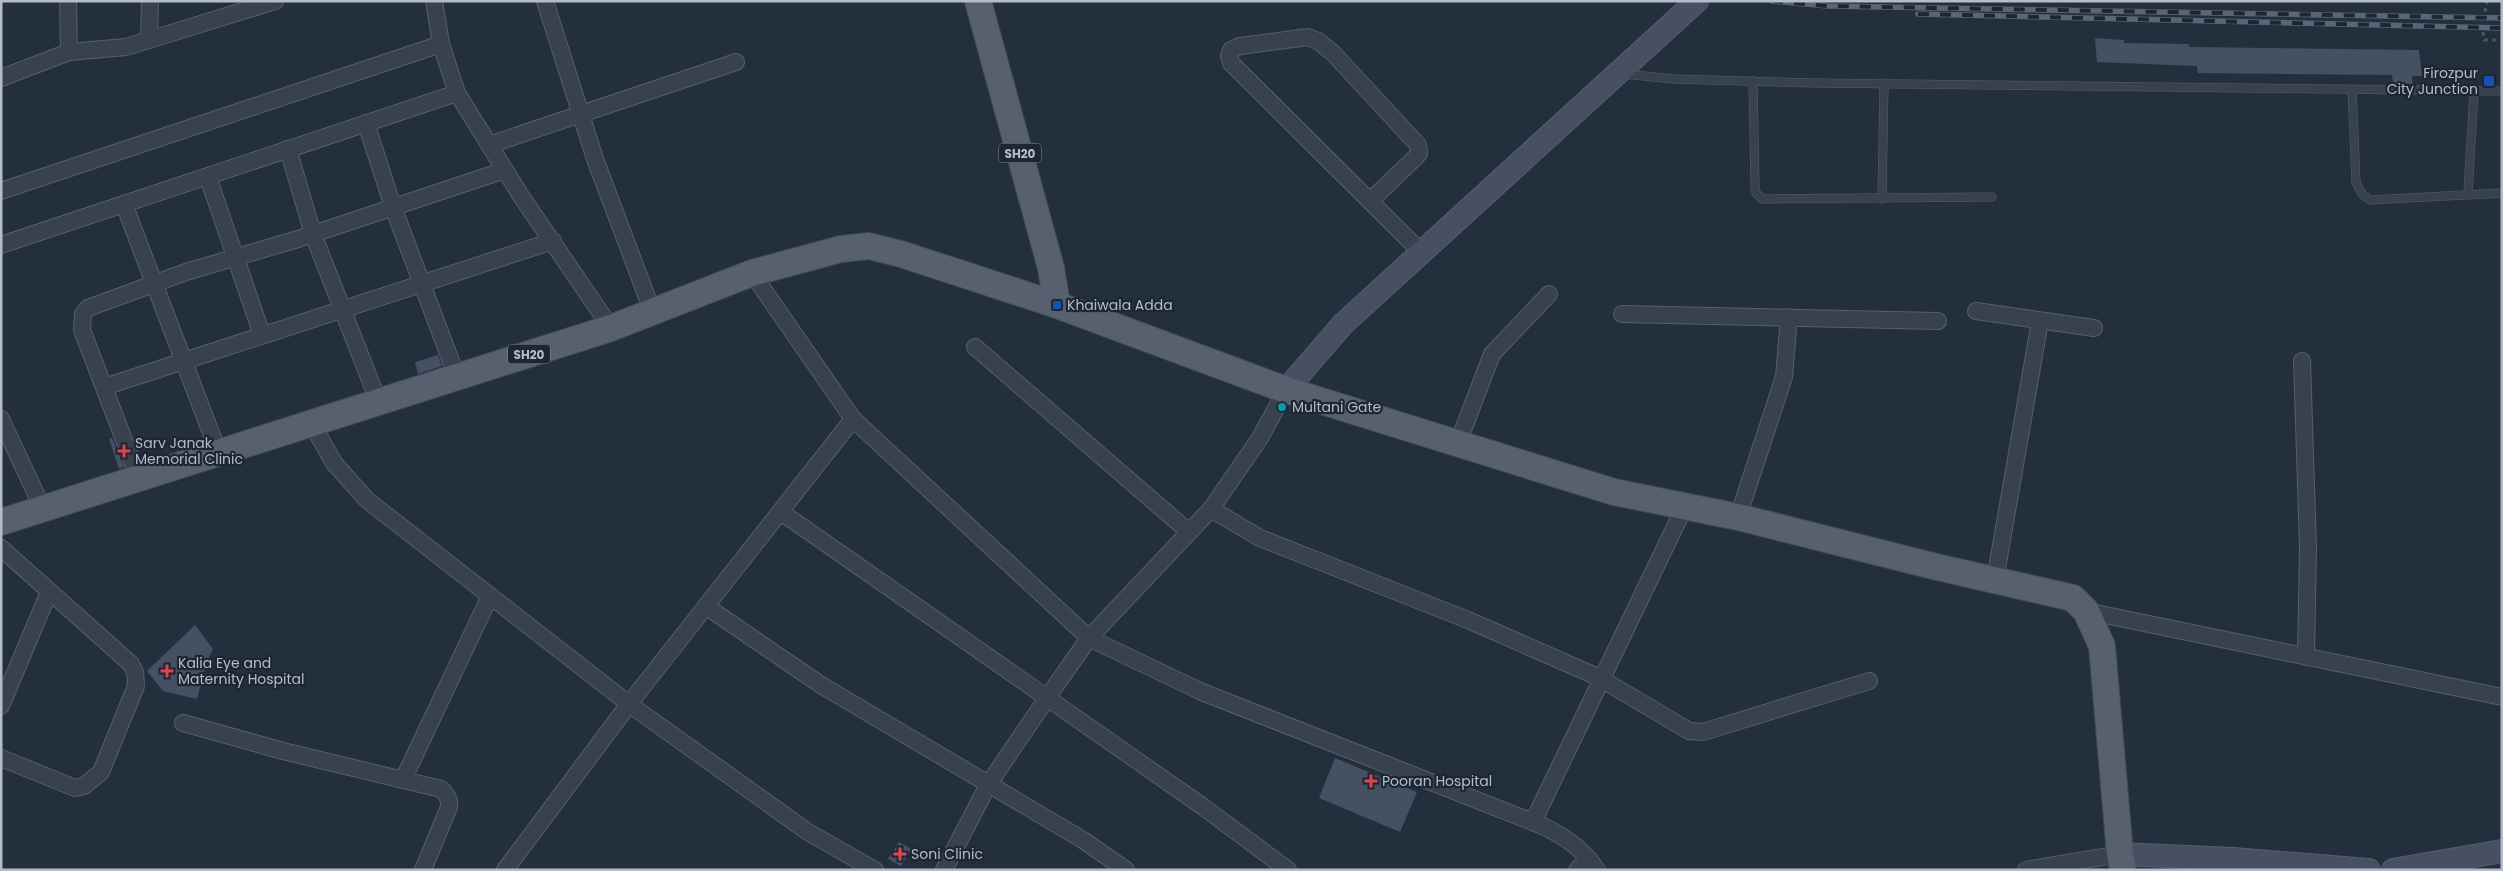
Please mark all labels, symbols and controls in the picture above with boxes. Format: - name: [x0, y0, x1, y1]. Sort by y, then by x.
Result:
- place label: Firozpur City Junction: [2387, 63, 2478, 99]
- marker: Firozpur City Junction: [2482, 74, 2496, 88]
- road number: SH20: [999, 144, 1041, 162]
- place label: Khaiwala Adda: [1067, 295, 1173, 315]
- marker: Khaiwala Adda: [1051, 299, 1063, 311]
- road number: SH20: [508, 344, 550, 364]
- place label: Multani Gate: [1292, 397, 1382, 417]
- marker: Multani Gate: [1276, 401, 1288, 413]
- place label: Sarv Janak Memorial Clinic: [135, 433, 243, 469]
- marker: Sarv Janak Memorial Clinic: [117, 444, 131, 458]
- place label: Kalia Eye and Maternity Hospital: [178, 653, 305, 689]
- marker: Kalia Eye and Maternity Hospital: [160, 664, 174, 678]
- place label: Pooran Hospital: [1382, 771, 1492, 791]
- marker: Pooran Hospital: [1364, 774, 1378, 788]
- place label: Soni Clinic: [911, 844, 983, 864]
- marker: Soni Clinic: [893, 847, 907, 861]

